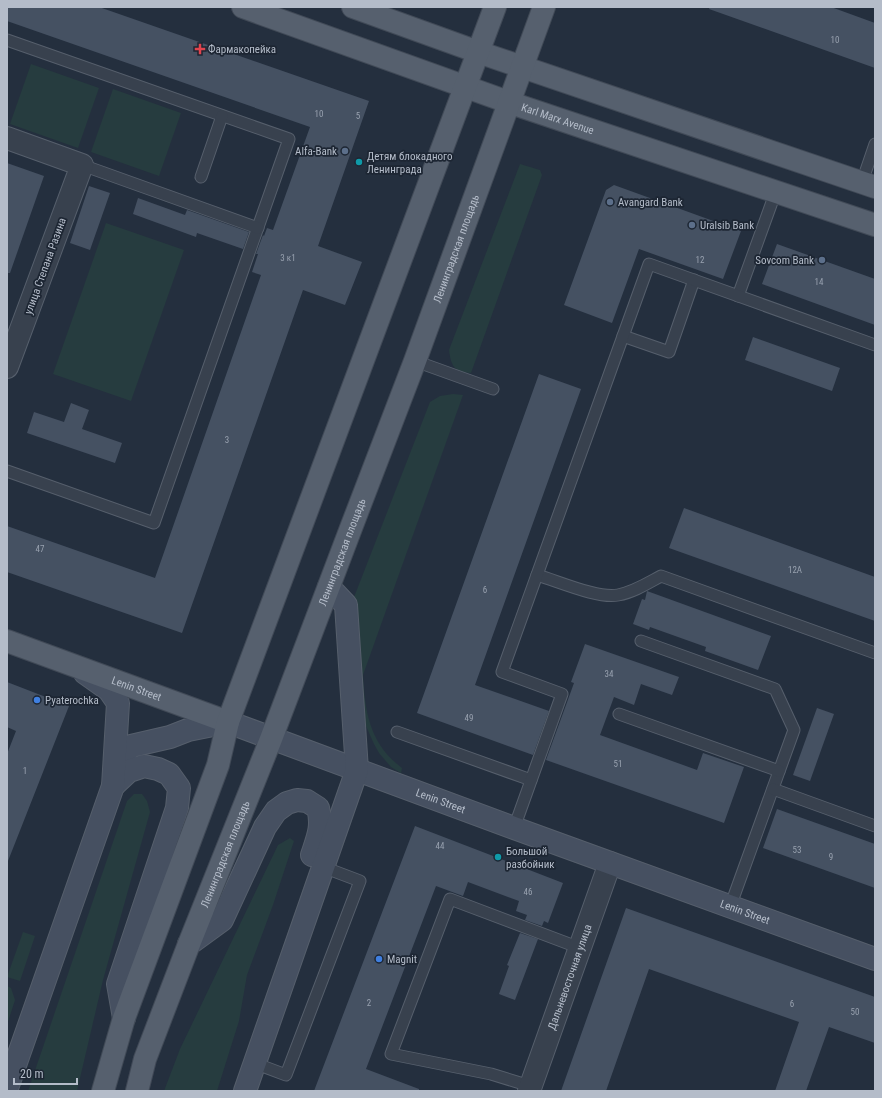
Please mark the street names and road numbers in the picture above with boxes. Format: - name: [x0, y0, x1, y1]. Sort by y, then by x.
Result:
- street label: Karl Marx Avenue: [520, 101, 596, 137]
- street label: Ленинградская площадь: [431, 193, 482, 305]
- street label: улица Степана Разина: [22, 216, 69, 316]
- street label: Ленинградская площадь: [316, 496, 369, 608]
- street label: Lenin Street: [110, 674, 163, 704]
- street label: Lenin Street: [414, 786, 467, 816]
- street label: Ленинградская площадь: [198, 799, 253, 910]
- street label: Lenin Street: [718, 897, 771, 927]
- street label: Дальневосточная улица: [545, 923, 595, 1032]

